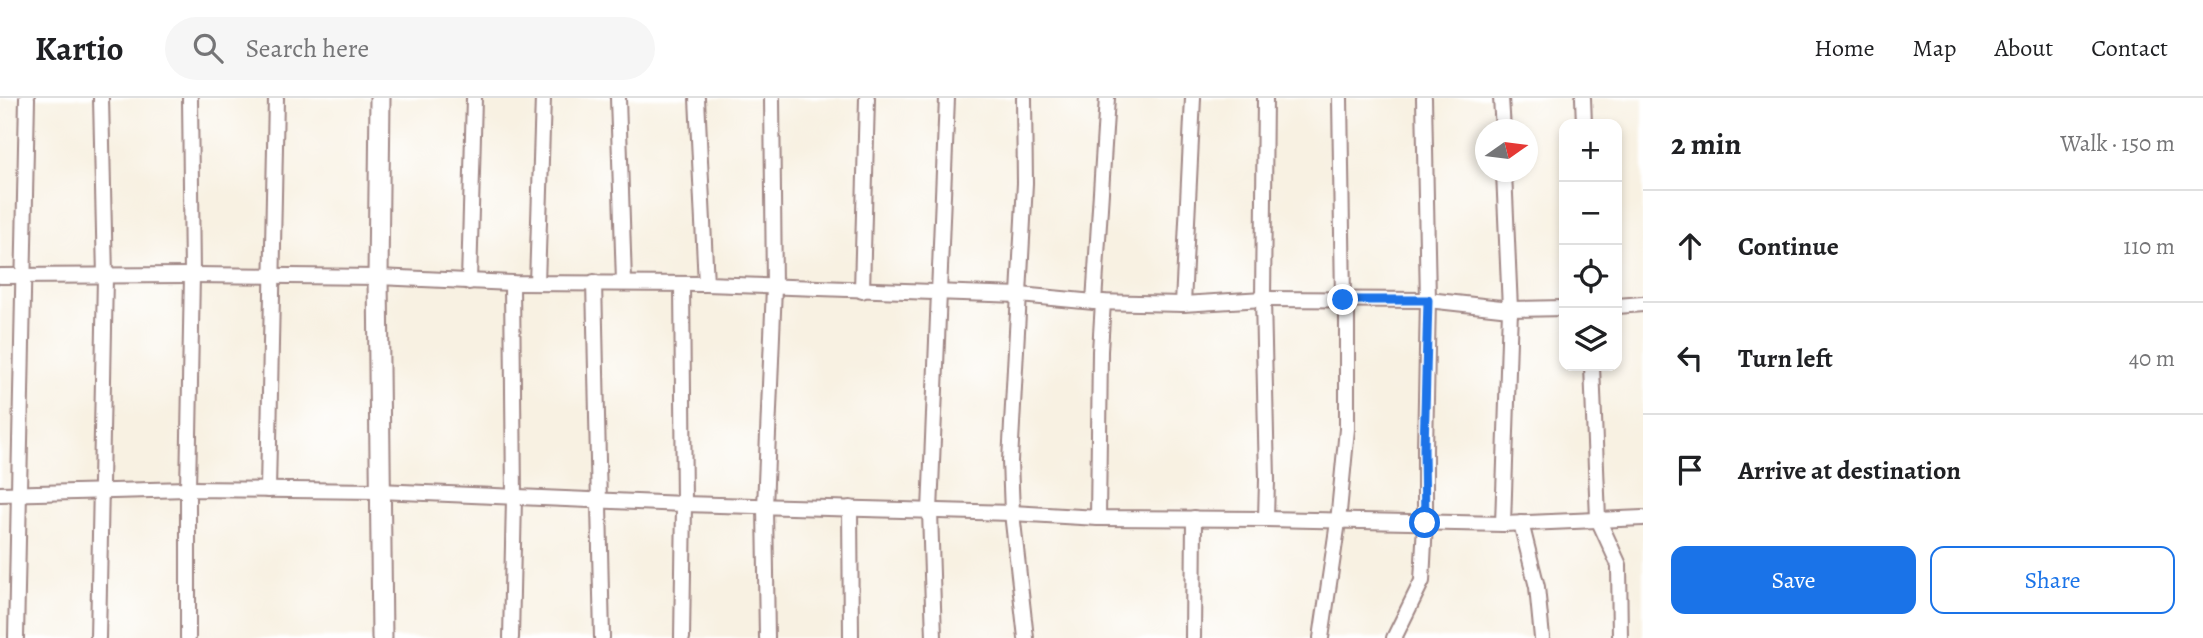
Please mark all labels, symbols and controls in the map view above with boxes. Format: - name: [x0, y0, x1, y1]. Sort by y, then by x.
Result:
- search box: [165, 17, 655, 80]
- text: Kartio: [35, 26, 123, 71]
- icon: search: [189, 29, 227, 67]
- text: Search here: [245, 31, 369, 66]
- text: Home: [1814, 32, 1875, 64]
- text: Map: [1913, 32, 1957, 64]
- text: About: [1995, 32, 2053, 64]
- text: Contact: [2091, 32, 2168, 64]
- north arrow: [1475, 119, 1538, 182]
- map controls: [1559, 119, 1622, 371]
- button: +: [1559, 119, 1622, 182]
- text: 2 min: [1671, 124, 1741, 164]
- text: Walk · 150 m: [2060, 128, 2175, 159]
- button: −: [1559, 182, 1622, 245]
- icon: ahead: [1671, 227, 1709, 265]
- text: Continue: [1738, 229, 1839, 264]
- text: 110 m: [2123, 231, 2175, 262]
- button: locate: [1559, 245, 1622, 308]
- route end: [1327, 284, 1358, 315]
- button: layers: [1559, 308, 1622, 371]
- icon: left: [1671, 339, 1709, 377]
- text: Turn left: [1738, 341, 1833, 376]
- text: 40 m: [2129, 343, 2175, 374]
- icon: arrive: [1671, 451, 1709, 489]
- text: Arrive at destination: [1738, 453, 1961, 488]
- route start: [1409, 507, 1440, 538]
- button: Save: [1671, 546, 1916, 614]
- button: Share: [1930, 546, 2175, 614]

